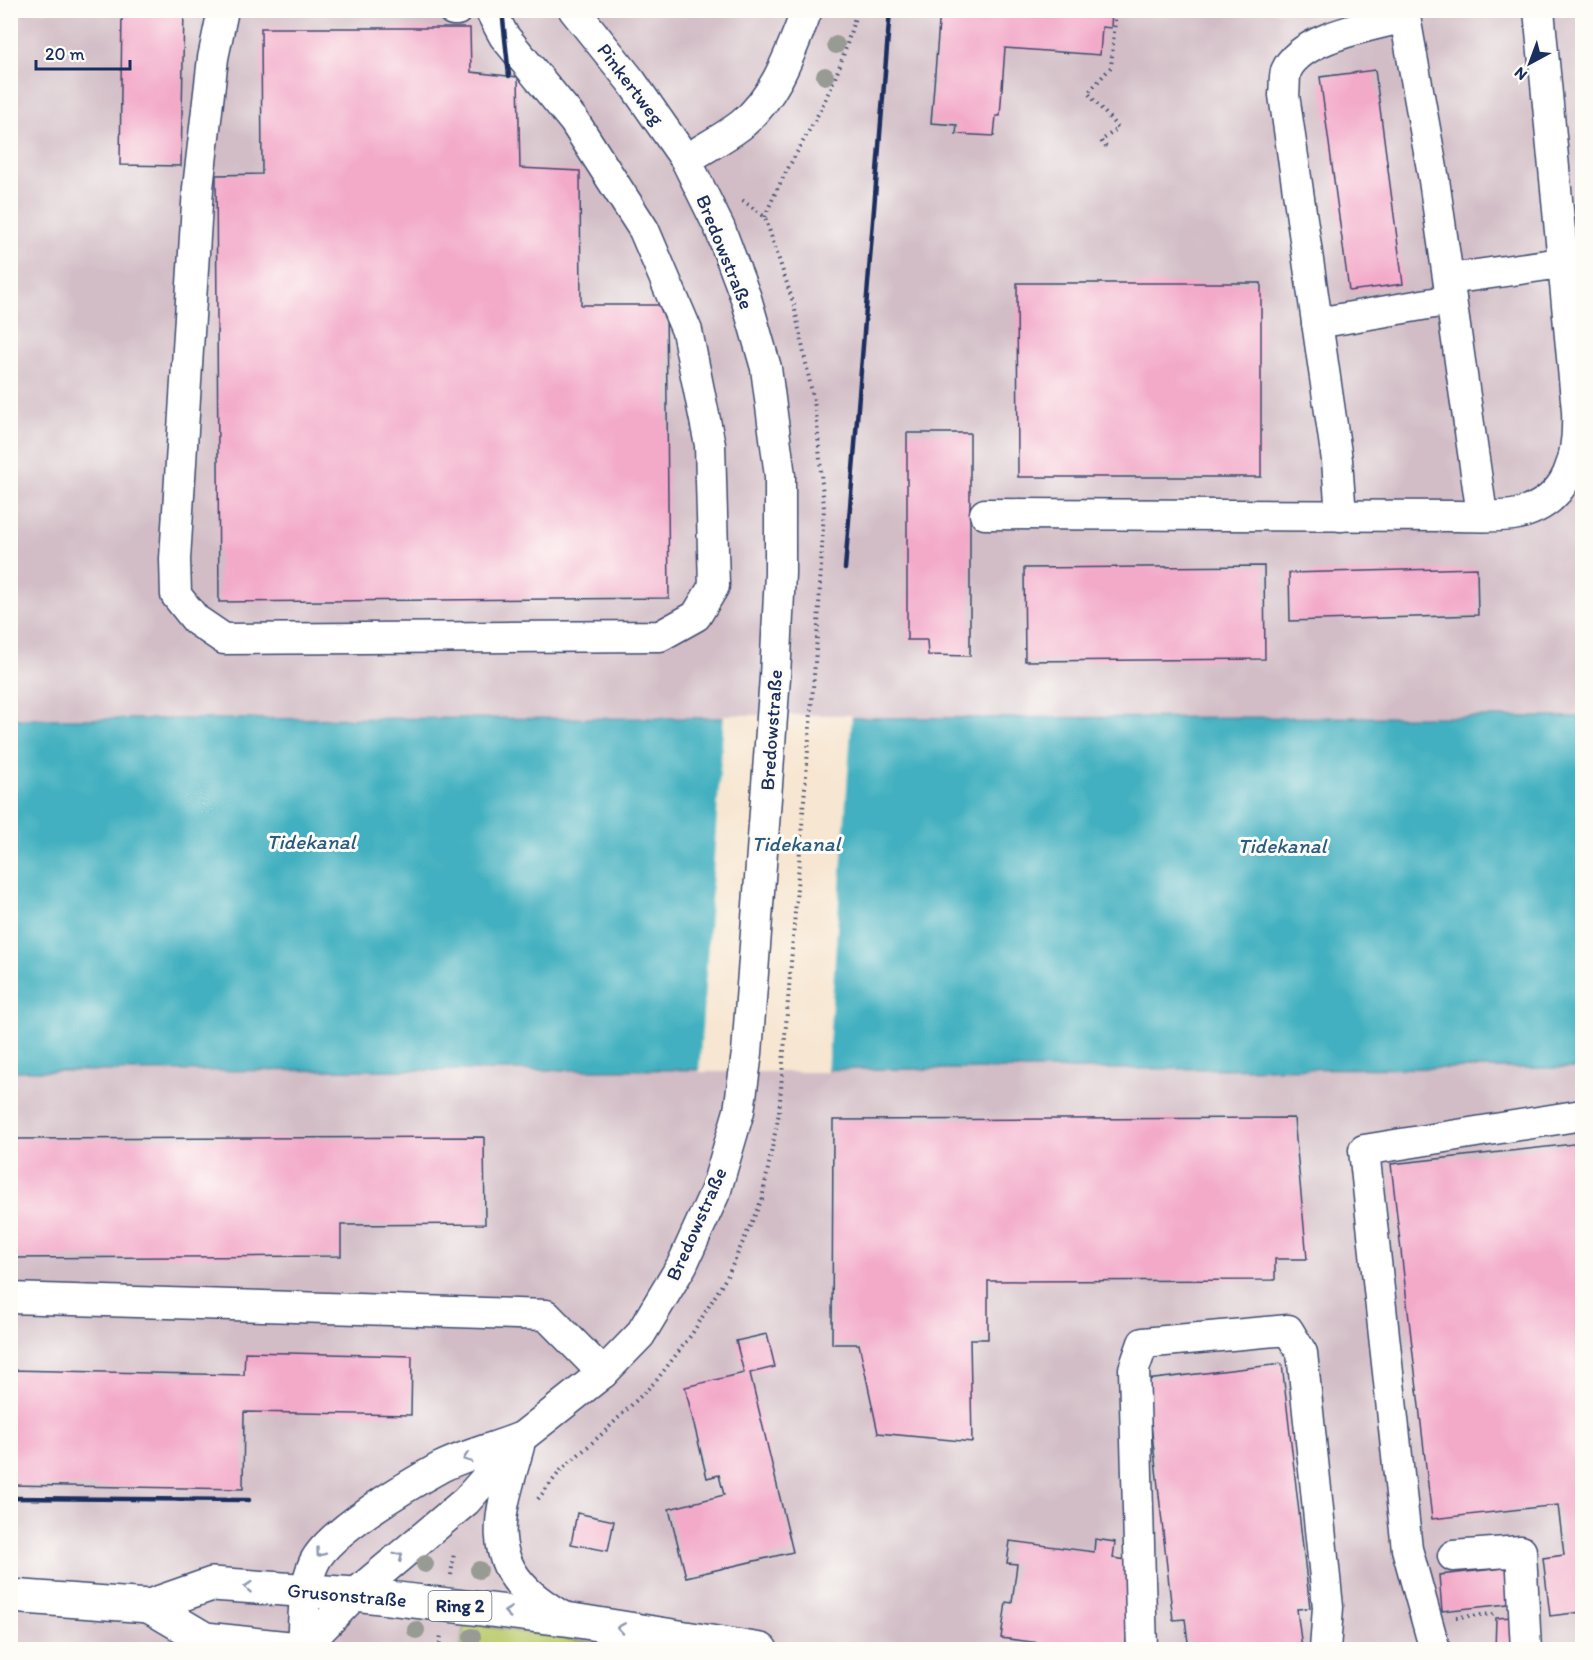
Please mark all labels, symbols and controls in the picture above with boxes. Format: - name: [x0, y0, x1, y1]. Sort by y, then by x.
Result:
- scale bar: [36, 33, 130, 71]
- north arrow: [1500, 33, 1560, 93]
- street label: Pinkertweg: [592, 38, 670, 130]
- text: 20 m: [45, 43, 85, 65]
- text: N: [1510, 63, 1531, 85]
- street label: Bredowstraße: [691, 191, 759, 313]
- street label: Bredowstraße: [755, 669, 787, 791]
- water label: Tidekanal: [266, 829, 358, 854]
- water label: Tidekanal: [751, 831, 843, 856]
- water label: Tidekanal: [1237, 833, 1329, 858]
- street label: Bredowstraße: [660, 1164, 732, 1284]
- one-way arrow: [462, 1450, 473, 1463]
- one-way arrow: [317, 1547, 328, 1558]
- one-way arrow: [392, 1552, 403, 1563]
- street label: Grusonstraße: [286, 1578, 408, 1612]
- one-way arrow: [243, 1580, 252, 1593]
- road number: Ring 2: [428, 1591, 492, 1621]
- one-way arrow: [503, 1606, 512, 1619]
- one-way arrow: [616, 1622, 625, 1634]

